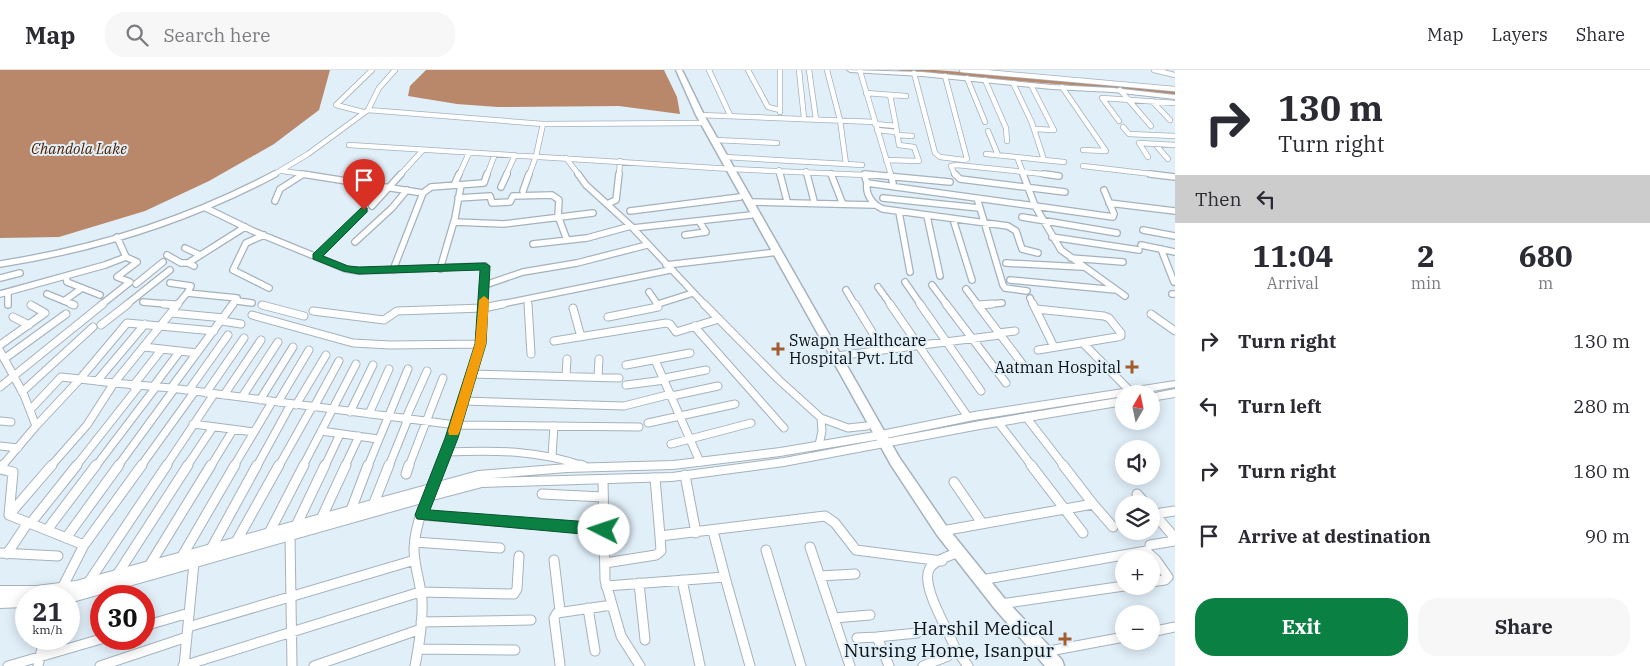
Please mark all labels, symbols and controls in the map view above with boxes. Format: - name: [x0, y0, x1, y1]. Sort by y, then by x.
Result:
- search box: [105, 12, 455, 57]
- text: Map: [25, 19, 75, 51]
- icon: search: [123, 21, 151, 49]
- text: Search here: [163, 23, 270, 47]
- text: Map: [1427, 23, 1464, 46]
- text: Layers: [1492, 23, 1548, 46]
- text: Share: [1576, 23, 1625, 46]
- text: 130 m: [1278, 85, 1383, 131]
- icon: right: [1195, 90, 1260, 155]
- text: Turn right: [1278, 129, 1385, 158]
- water label: Chandola Lake: [31, 139, 127, 158]
- pin: [343, 159, 385, 210]
- icon: arrive: [350, 166, 378, 194]
- icon: left: [1252, 185, 1280, 213]
- text: Then: [1195, 187, 1242, 211]
- text: 11:04: [1252, 236, 1333, 275]
- text: 2: [1417, 236, 1435, 275]
- text: 680: [1519, 236, 1573, 275]
- text: Arrival: [1267, 273, 1319, 293]
- text: min: [1411, 273, 1441, 293]
- text: m: [1538, 273, 1553, 293]
- icon: right: [1195, 327, 1223, 355]
- text: Turn right: [1238, 329, 1336, 353]
- text: 130 m: [1573, 329, 1630, 353]
- place label: Swapn Healthcare Hospital Pvt. Ltd: [789, 330, 926, 368]
- marker: Swapn Healthcare Hospital Pvt. Ltd: [771, 342, 785, 356]
- place label: Aatman Hospital: [994, 357, 1121, 377]
- marker: Aatman Hospital: [1125, 360, 1139, 374]
- north arrow: [1115, 385, 1160, 430]
- map controls: [1115, 385, 1160, 650]
- icon: left: [1195, 392, 1223, 420]
- text: Turn left: [1238, 394, 1321, 418]
- text: 280 m: [1573, 394, 1630, 418]
- button: sound: [1115, 440, 1160, 485]
- icon: right: [1195, 457, 1223, 485]
- text: Turn right: [1238, 459, 1336, 483]
- text: 180 m: [1573, 459, 1630, 483]
- button: layers: [1115, 495, 1160, 540]
- position arrow: [577, 503, 629, 555]
- icon: arrive: [1195, 522, 1223, 550]
- text: Arrive at destination: [1238, 524, 1431, 548]
- text: 90 m: [1585, 524, 1630, 548]
- button: +: [1115, 550, 1160, 595]
- speed limit sign: 30: [90, 585, 155, 650]
- text: 21: [32, 595, 63, 628]
- button: Exit: [1195, 598, 1408, 656]
- button: Share: [1418, 598, 1630, 656]
- button: −: [1115, 605, 1160, 650]
- place label: Harshil Medical Nursing Home, Isanpur: [844, 616, 1055, 662]
- text: km/h: [32, 622, 63, 637]
- marker: Harshil Medical Nursing Home, Isanpur: [1058, 632, 1072, 646]

